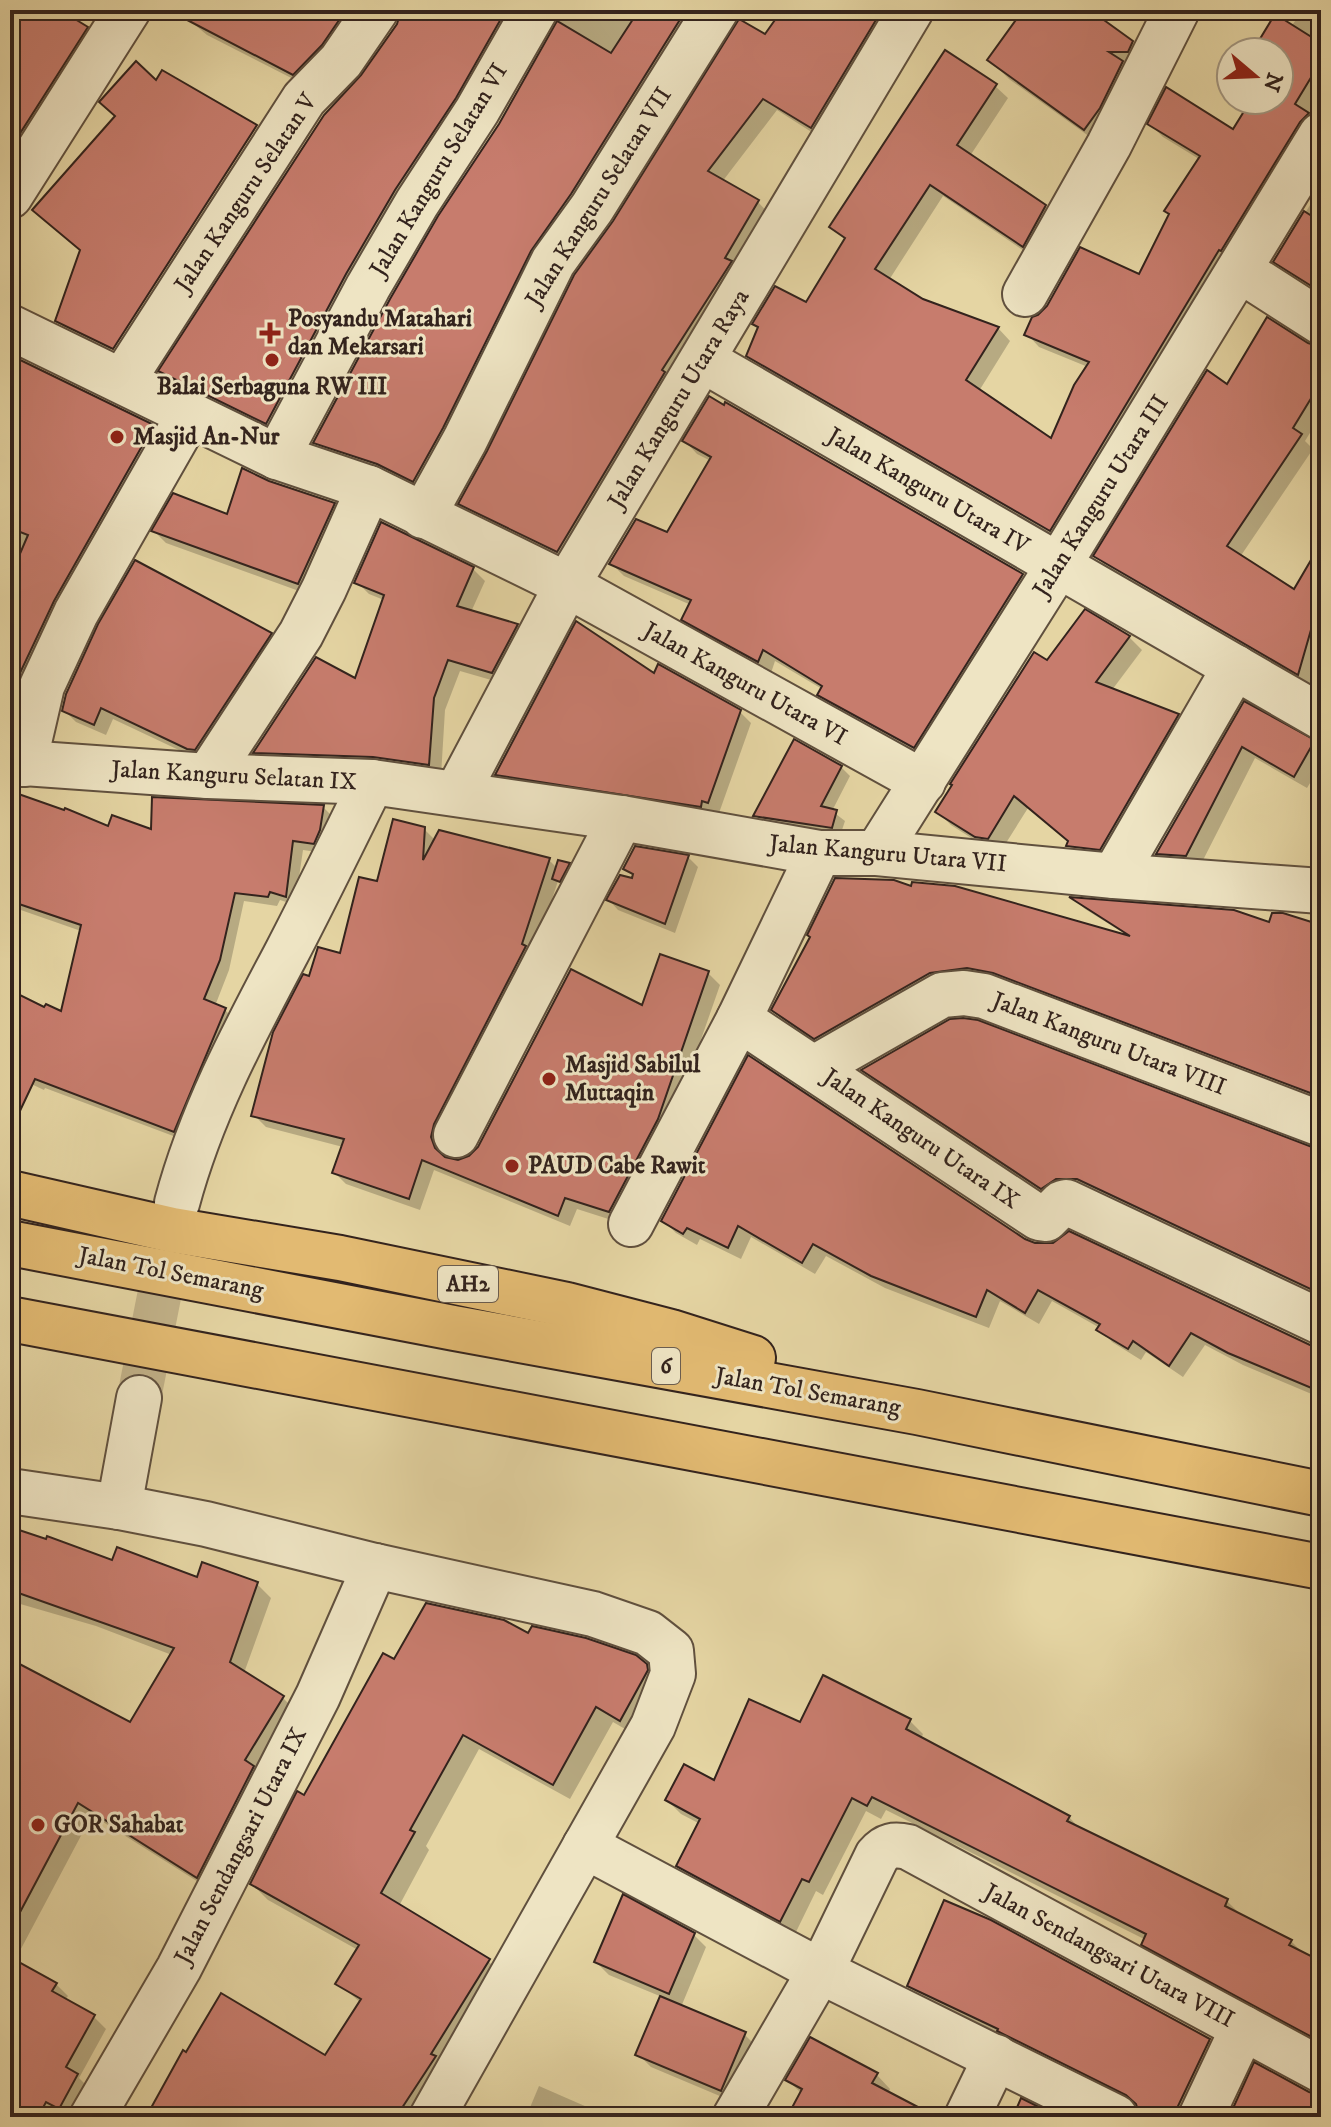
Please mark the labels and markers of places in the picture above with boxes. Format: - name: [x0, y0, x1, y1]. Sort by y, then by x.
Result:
- place label: Posyandu Matahari dan Mekarsari: [288, 304, 472, 362]
- marker: Posyandu Matahari dan Mekarsari: [259, 322, 281, 344]
- marker: Balai Serbaguna RW III: [263, 351, 281, 369]
- place label: Balai Serbaguna RW III: [157, 372, 387, 402]
- place label: Masjid An-Nur: [133, 422, 280, 452]
- marker: Masjid An-Nur: [108, 428, 126, 446]
- place label: Masjid Sabilul Muttaqin: [565, 1050, 701, 1108]
- marker: Masjid Sabilul Muttaqin: [540, 1070, 558, 1088]
- place label: PAUD Cabe Rawit: [528, 1151, 706, 1181]
- marker: PAUD Cabe Rawit: [503, 1157, 521, 1175]
- place label: GOR Sahabat: [54, 1810, 184, 1840]
- marker: GOR Sahabat: [29, 1816, 47, 1834]

